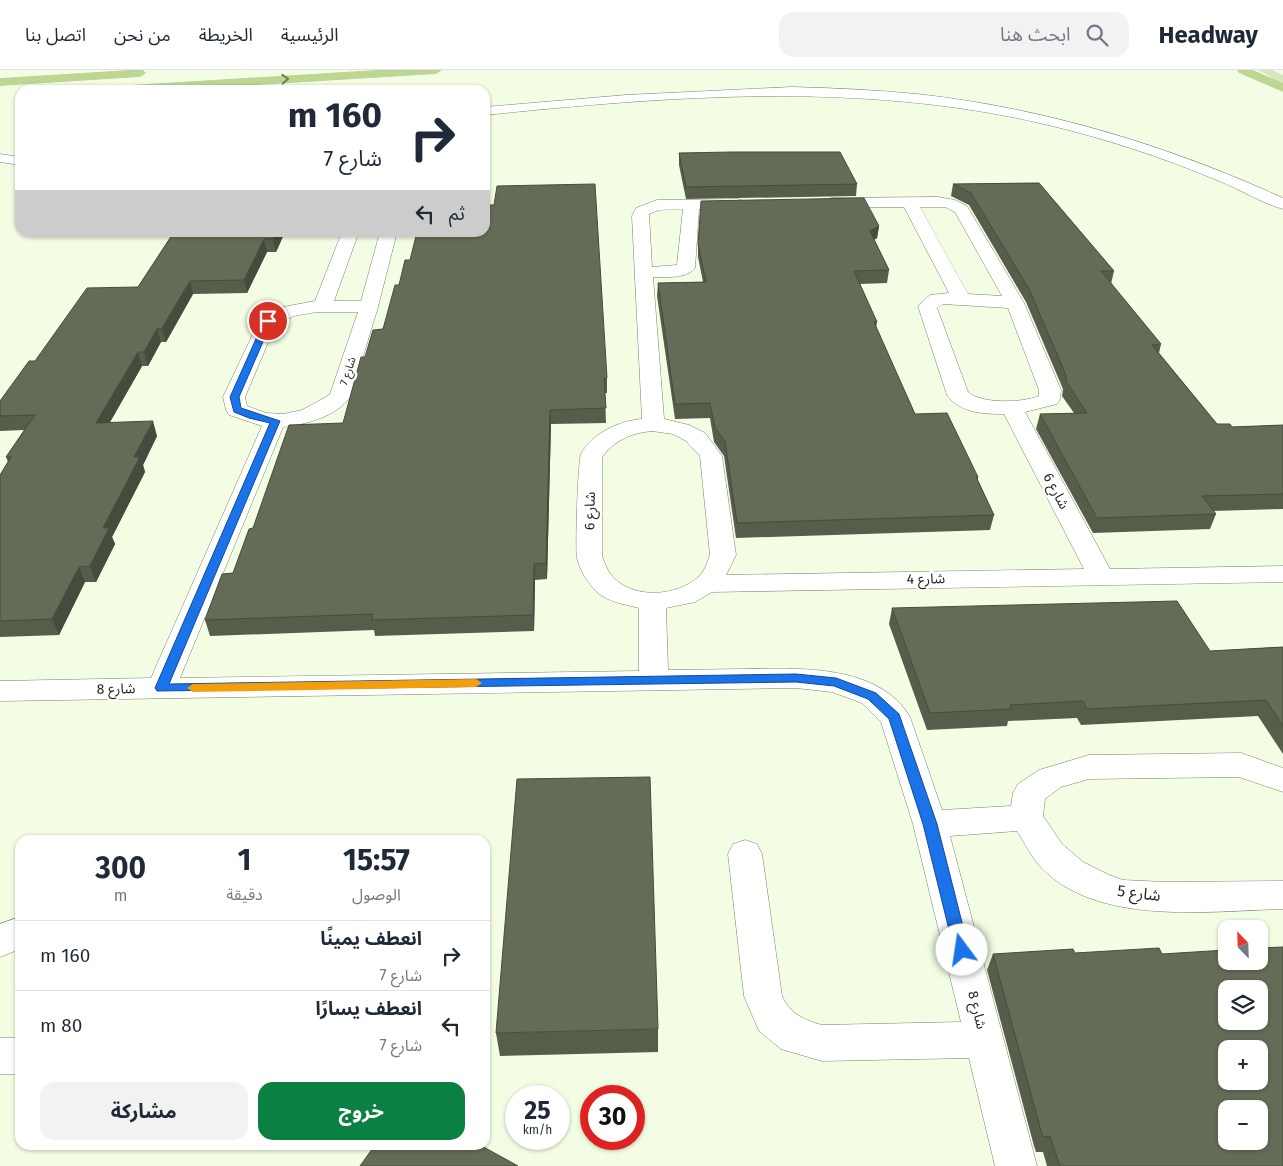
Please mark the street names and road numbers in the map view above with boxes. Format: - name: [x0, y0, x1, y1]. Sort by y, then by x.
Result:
- street label: شارع 7: [337, 355, 360, 387]
- street label: شارع 6: [1038, 470, 1073, 513]
- street label: شارع 6: [581, 492, 601, 530]
- street label: شارع 4: [907, 570, 945, 590]
- street label: شارع 8: [96, 680, 136, 700]
- street label: شارع 5: [1116, 881, 1162, 908]
- street label: شارع 8: [962, 989, 990, 1031]

